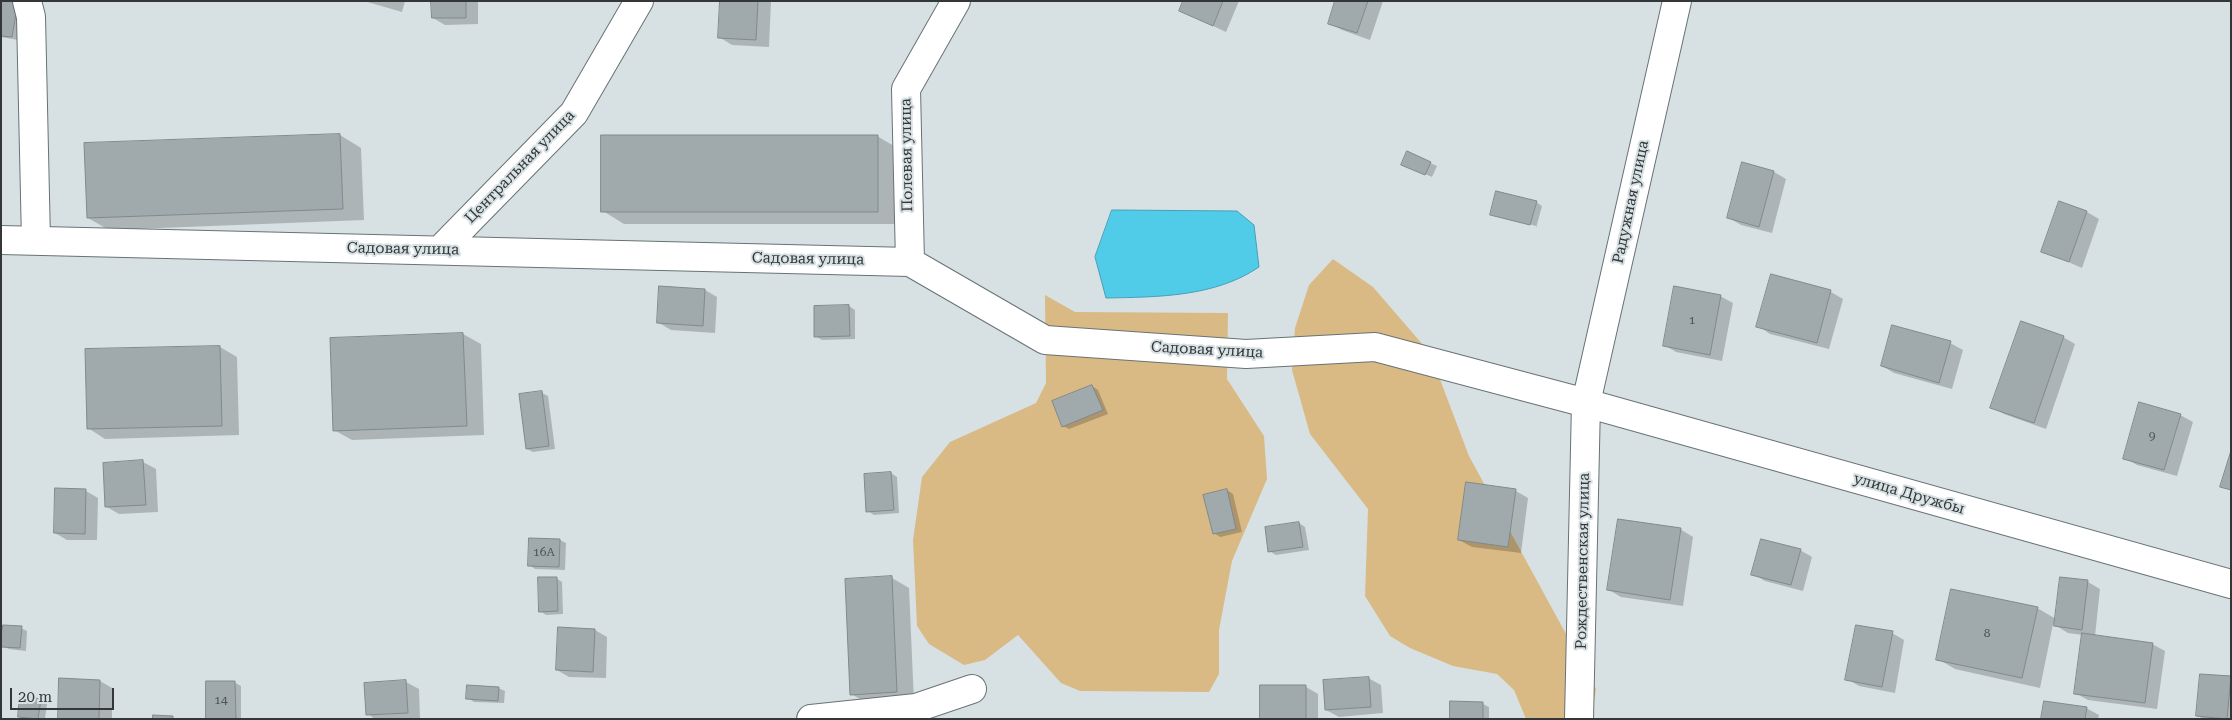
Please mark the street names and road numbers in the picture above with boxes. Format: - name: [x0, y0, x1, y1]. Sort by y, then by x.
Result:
- street label: Полевая улица: [897, 98, 917, 212]
- street label: Центральная улица: [461, 107, 579, 227]
- street label: Радужная улица: [1609, 139, 1653, 265]
- street label: Садовая улица: [347, 239, 459, 259]
- street label: Садовая улица: [752, 249, 864, 269]
- street label: Садовая улица: [1150, 338, 1264, 362]
- street label: улица Дружбы: [1851, 470, 1967, 518]
- street label: Рождественская улица: [1572, 473, 1594, 649]

